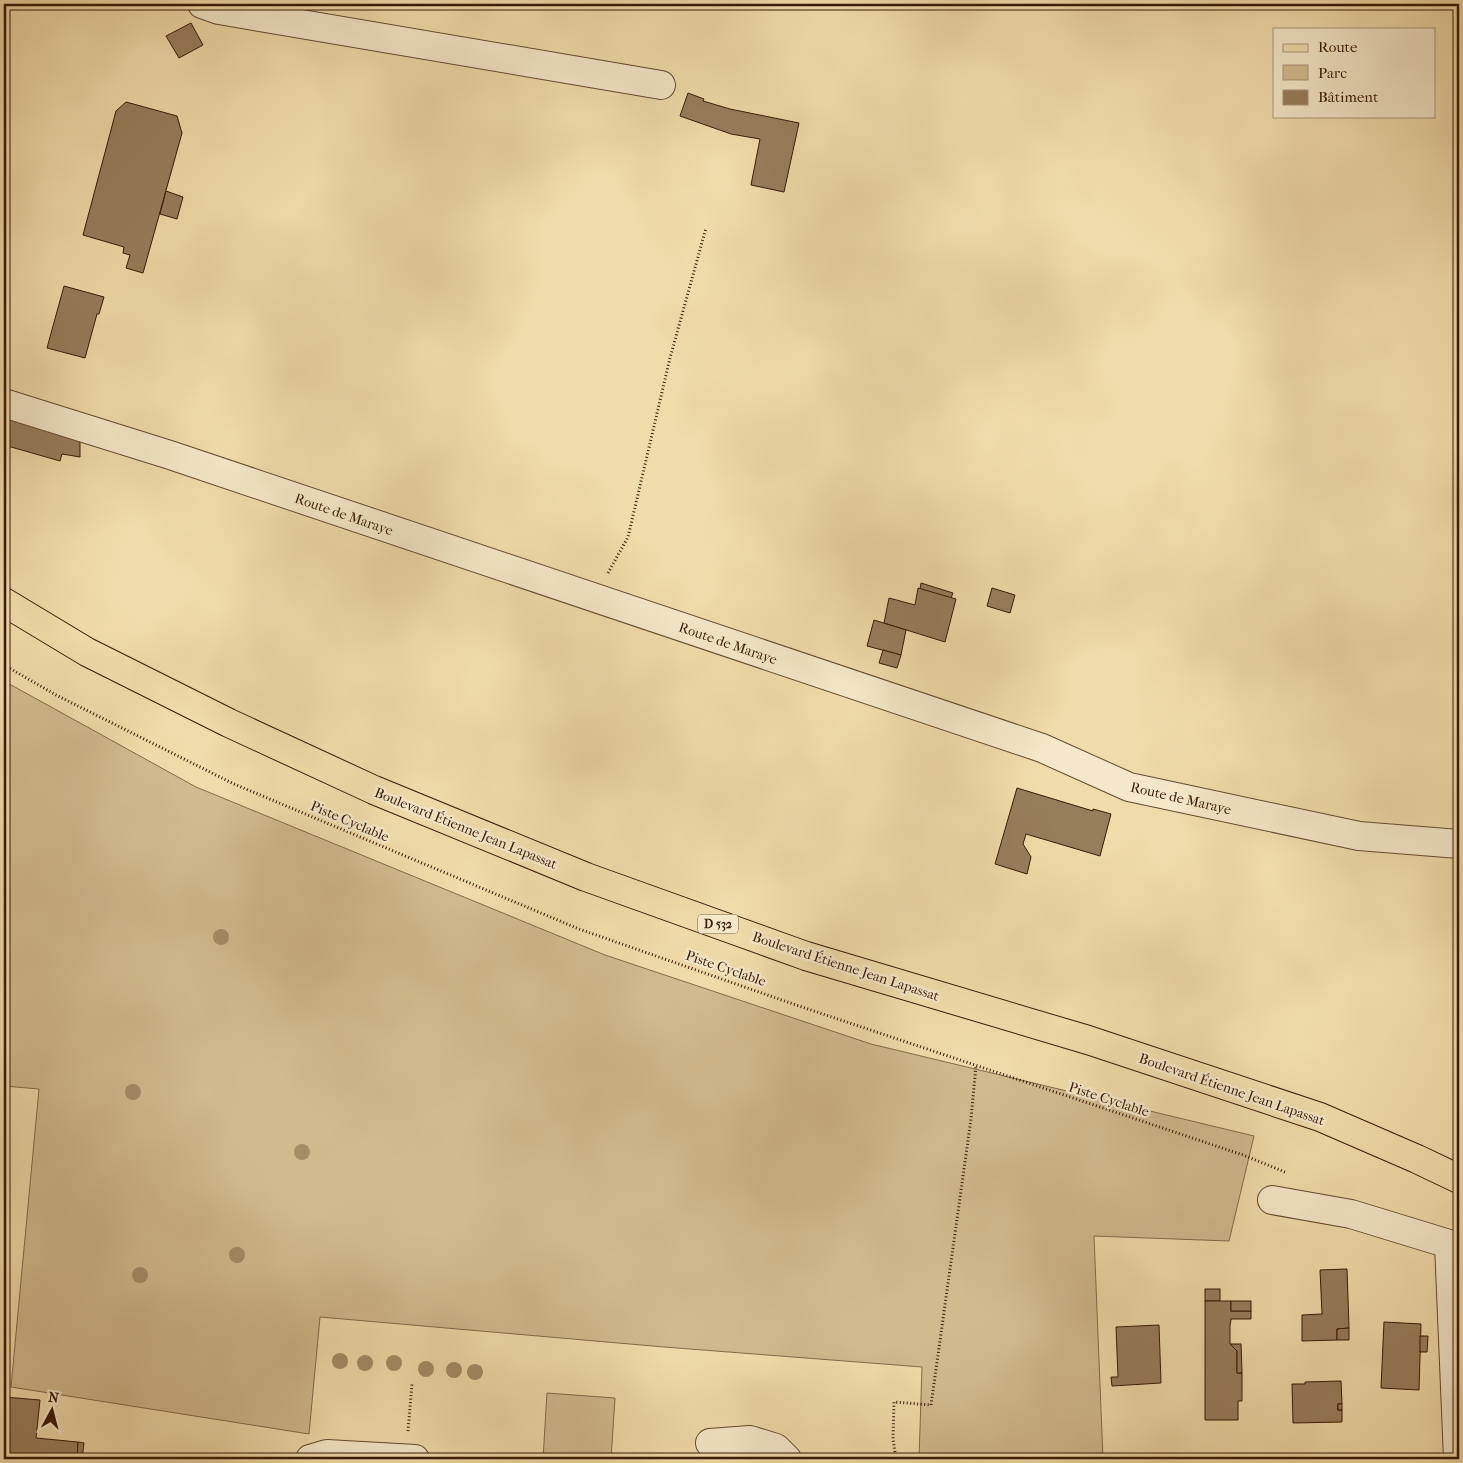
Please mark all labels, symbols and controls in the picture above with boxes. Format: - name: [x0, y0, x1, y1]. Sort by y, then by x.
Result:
- legend: [1273, 28, 1436, 118]
- text: Route: [1318, 38, 1358, 56]
- text: Parc: [1318, 64, 1347, 82]
- text: Bâtiment: [1318, 88, 1379, 106]
- street label: Route de Maraye: [292, 490, 395, 539]
- street label: Route de Maraye: [676, 619, 779, 668]
- street label: Route de Maraye: [1129, 779, 1233, 818]
- street label: Boulevard Étienne Jean Lapassat: [372, 783, 560, 873]
- street label: Piste Cyclable: [308, 797, 392, 846]
- road number: D 532: [698, 914, 738, 934]
- street label: Boulevard Étienne Jean Lapassat: [750, 927, 942, 1005]
- street label: Piste Cyclable: [684, 947, 768, 990]
- street label: Boulevard Étienne Jean Lapassat: [1137, 1049, 1327, 1129]
- street label: Piste Cyclable: [1066, 1078, 1151, 1121]
- north arrow: [28, 1386, 78, 1436]
- text: N: [47, 1389, 60, 1407]

